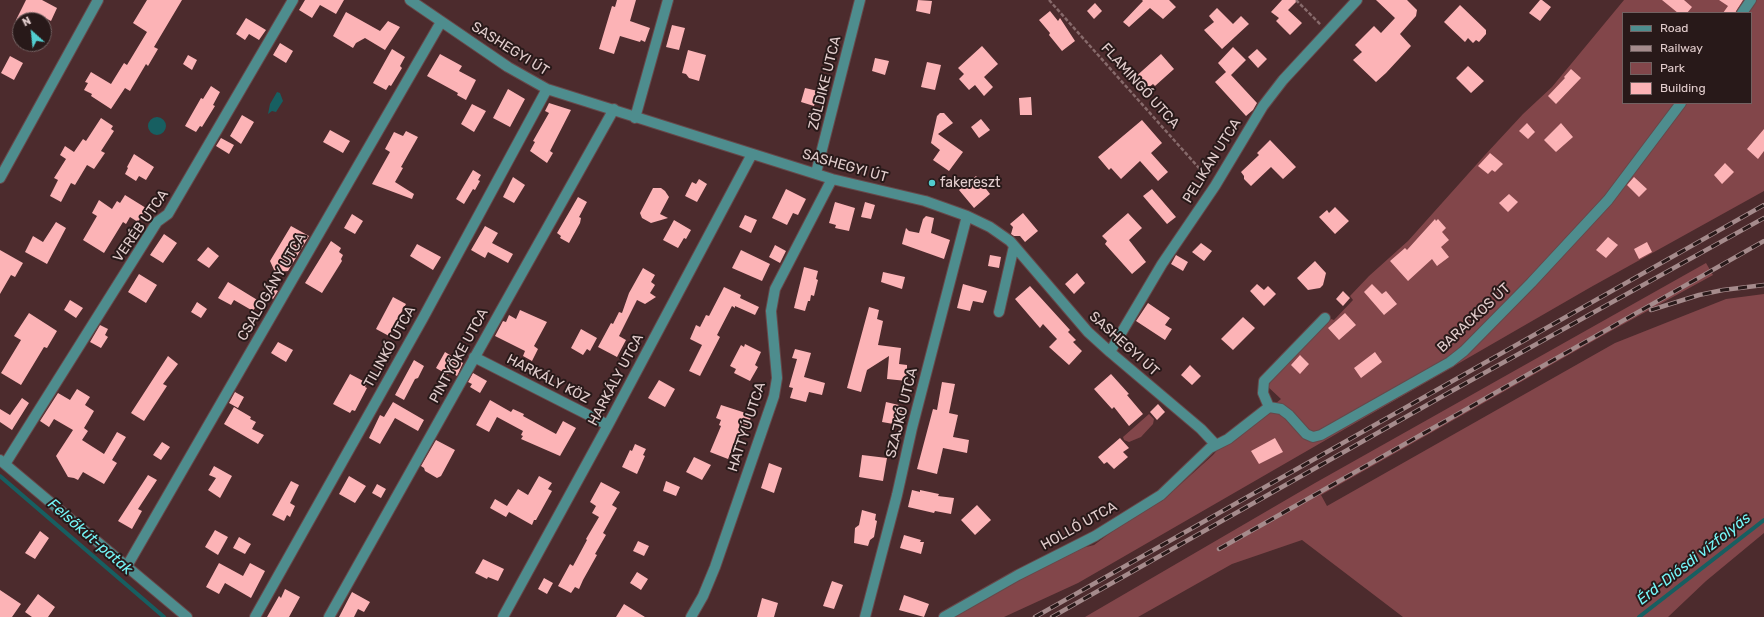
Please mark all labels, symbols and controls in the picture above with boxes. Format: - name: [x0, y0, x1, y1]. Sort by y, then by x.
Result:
- north arrow: [12, 12, 52, 52]
- legend: [1622, 12, 1752, 104]
- text: N: [20, 14, 33, 29]
- street label: SASHEGYI ÚT: [468, 18, 552, 80]
- text: Road: [1660, 21, 1688, 35]
- street label: ZÖLDIKE UTCA: [805, 35, 845, 131]
- street label: FLAMINGÓ UTCA: [1097, 40, 1183, 132]
- text: Railway: [1660, 41, 1703, 55]
- text: Park: [1660, 61, 1685, 75]
- text: Building: [1660, 81, 1706, 95]
- street label: PELIKÁN UTCA: [1179, 116, 1245, 206]
- street label: SASHEGYI ÚT: [800, 146, 890, 186]
- place label: fakereszt: [940, 175, 1001, 191]
- marker: fakereszt: [927, 178, 937, 188]
- street label: VERÉB UTCA: [110, 187, 172, 265]
- street label: CSALOGÁNY UTCA: [234, 230, 310, 344]
- street label: BARACKOS ÚT: [1434, 280, 1514, 356]
- street label: TILINKÓ UTCA: [361, 303, 419, 391]
- street label: PINTYŐKE UTCA: [426, 306, 492, 406]
- street label: SASHEGYI ÚT: [1086, 308, 1162, 380]
- street label: HARKÁLY UTCA: [585, 331, 647, 429]
- street label: HARKÁLY KÖZ: [504, 351, 592, 407]
- street label: SZAJKÓ UTCA: [883, 366, 921, 460]
- street label: HATTYÚ UTCA: [725, 380, 769, 474]
- water label: Felsőkút-patak: [44, 495, 136, 579]
- street label: HOLLÓ UTCA: [1038, 498, 1120, 554]
- water label: Érd-Diósdi vízfolyás: [1634, 509, 1754, 609]

